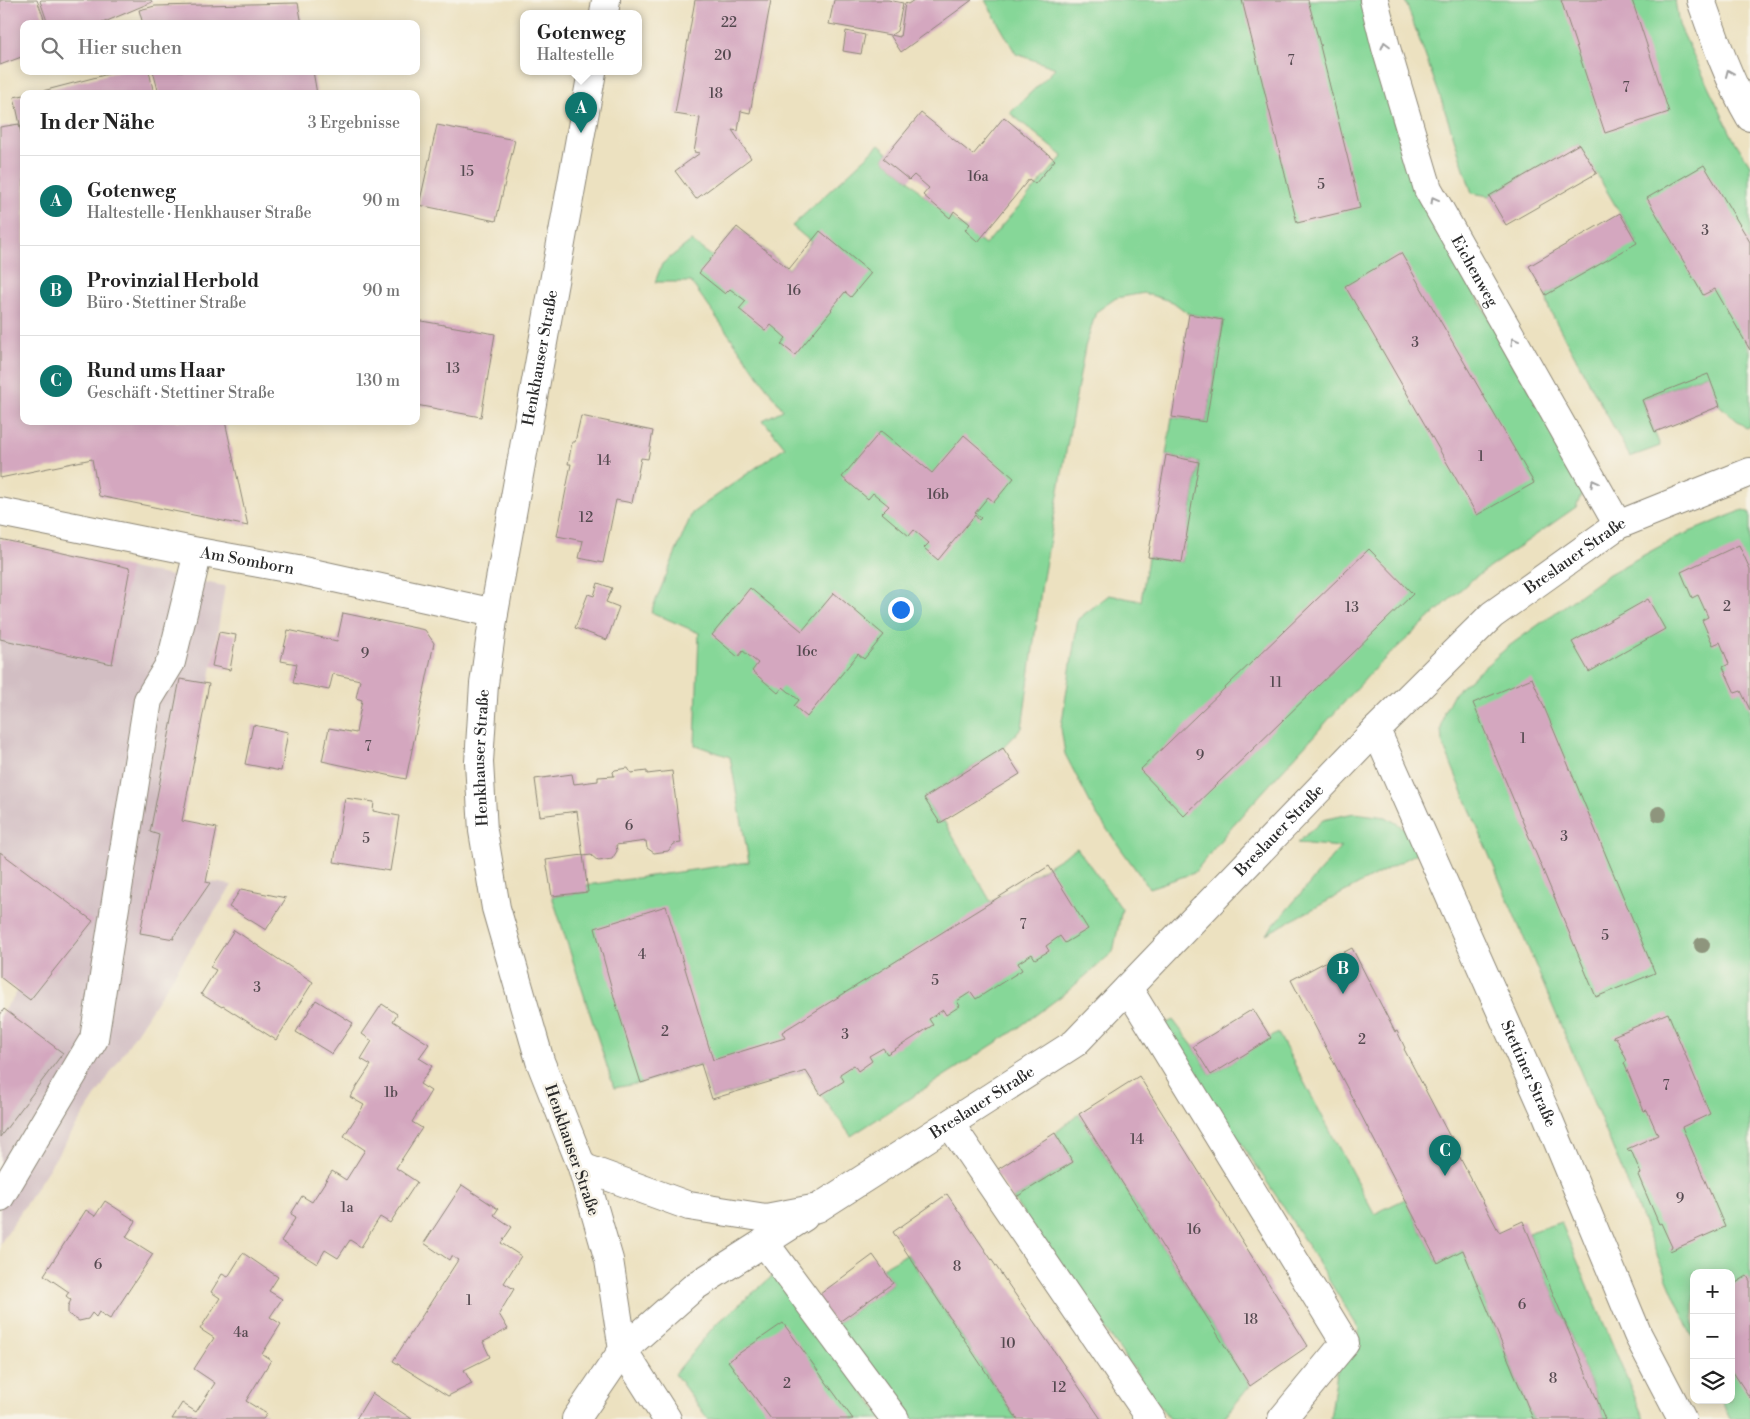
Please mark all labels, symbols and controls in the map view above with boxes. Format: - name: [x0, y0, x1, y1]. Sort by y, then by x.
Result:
- popup: [520, 10, 642, 75]
- house number: 22: [721, 14, 737, 32]
- search box: [20, 20, 420, 75]
- text: Gotenweg: [537, 21, 625, 45]
- icon: search: [38, 34, 66, 62]
- text: Hier suchen: [78, 36, 182, 60]
- one-way arrow: [1380, 41, 1391, 49]
- text: Haltestelle: [537, 45, 614, 65]
- house number: 20: [714, 47, 732, 65]
- house number: 7: [1287, 52, 1295, 70]
- one-way arrow: [1725, 69, 1735, 78]
- house number: 7: [1622, 79, 1630, 97]
- house number: 18: [709, 85, 723, 103]
- pin: A: [565, 92, 597, 133]
- text: In der Nähe: [40, 110, 155, 136]
- text: 3 Ergebnisse: [308, 113, 400, 133]
- house number: 15: [460, 163, 474, 181]
- house number: 16a: [967, 168, 989, 186]
- house number: 5: [1317, 176, 1325, 194]
- text: Gotenweg: [87, 179, 176, 203]
- text: A: [50, 191, 62, 211]
- text: 90 m: [362, 191, 400, 211]
- one-way arrow: [1431, 196, 1441, 205]
- text: Haltestelle · Henkhauser Straße: [87, 203, 312, 223]
- house number: 3: [1701, 222, 1709, 240]
- street label: Eichenweg: [1446, 232, 1503, 311]
- text: Provinzial Herbold: [87, 269, 259, 293]
- text: B: [50, 281, 62, 301]
- text: 90 m: [362, 281, 400, 301]
- house number: 16: [787, 282, 802, 300]
- street label: Henkhauser Straße: [518, 288, 562, 427]
- text: Büro · Stettiner Straße: [87, 293, 246, 313]
- house number: 3: [1411, 334, 1419, 352]
- one-way arrow: [1510, 338, 1520, 347]
- text: Rund ums Haar: [87, 359, 225, 383]
- house number: 13: [446, 360, 460, 378]
- text: C: [50, 371, 62, 391]
- text: 130 m: [356, 371, 400, 391]
- text: Geschäft · Stettiner Straße: [87, 383, 275, 403]
- house number: 1: [1478, 448, 1484, 466]
- house number: 14: [597, 452, 611, 470]
- one-way arrow: [1590, 479, 1600, 488]
- house number: 16b: [927, 486, 949, 504]
- house number: 12: [579, 509, 593, 527]
- street label: Breslauer Straße: [1520, 513, 1629, 599]
- street label: Am Somborn: [198, 542, 296, 579]
- your location: [888, 597, 914, 623]
- house number: 2: [1723, 598, 1731, 616]
- house number: 13: [1345, 599, 1359, 617]
- house number: 16c: [796, 643, 818, 661]
- house number: 9: [361, 645, 369, 663]
- house number: 11: [1270, 674, 1282, 692]
- street label: Henkhauser Straße: [469, 688, 494, 827]
- house number: 1: [1520, 730, 1526, 748]
- house number: 7: [364, 738, 372, 756]
- house number: 9: [1196, 747, 1204, 765]
- street label: Breslauer Straße: [1230, 780, 1328, 882]
- house number: 6: [625, 817, 634, 835]
- house number: 3: [1560, 828, 1568, 846]
- house number: 5: [362, 830, 370, 848]
- house number: 7: [1019, 916, 1027, 934]
- house number: 5: [1601, 927, 1609, 945]
- house number: 4: [638, 946, 646, 964]
- pin: B: [1327, 953, 1359, 994]
- house number: 5: [931, 972, 939, 990]
- house number: 3: [253, 979, 261, 997]
- street label: Stettiner Straße: [1496, 1017, 1561, 1130]
- house number: 2: [661, 1023, 669, 1041]
- house number: 3: [841, 1026, 849, 1044]
- house number: 2: [1358, 1031, 1366, 1049]
- street label: Breslauer Straße: [925, 1062, 1038, 1144]
- house number: 7: [1662, 1077, 1670, 1095]
- street label: Henkhauser Straße: [540, 1082, 604, 1218]
- house number: 1b: [384, 1084, 398, 1102]
- house number: 14: [1130, 1131, 1144, 1149]
- pin: C: [1429, 1135, 1461, 1176]
- house number: 9: [1676, 1190, 1684, 1208]
- house number: 1a: [340, 1199, 354, 1217]
- house number: 16: [1187, 1221, 1202, 1239]
- house number: 6: [94, 1256, 103, 1274]
- house number: 8: [953, 1258, 961, 1276]
- map controls: [1690, 1269, 1735, 1404]
- button: +: [1690, 1269, 1735, 1314]
- house number: 1: [466, 1292, 472, 1310]
- house number: 6: [1518, 1296, 1527, 1314]
- house number: 18: [1244, 1311, 1258, 1329]
- button: −: [1690, 1314, 1735, 1359]
- house number: 4a: [233, 1324, 250, 1342]
- house number: 10: [1001, 1335, 1015, 1353]
- button: layers: [1690, 1359, 1735, 1404]
- house number: 8: [1549, 1370, 1557, 1388]
- house number: 2: [783, 1375, 791, 1393]
- house number: 12: [1052, 1379, 1066, 1397]

